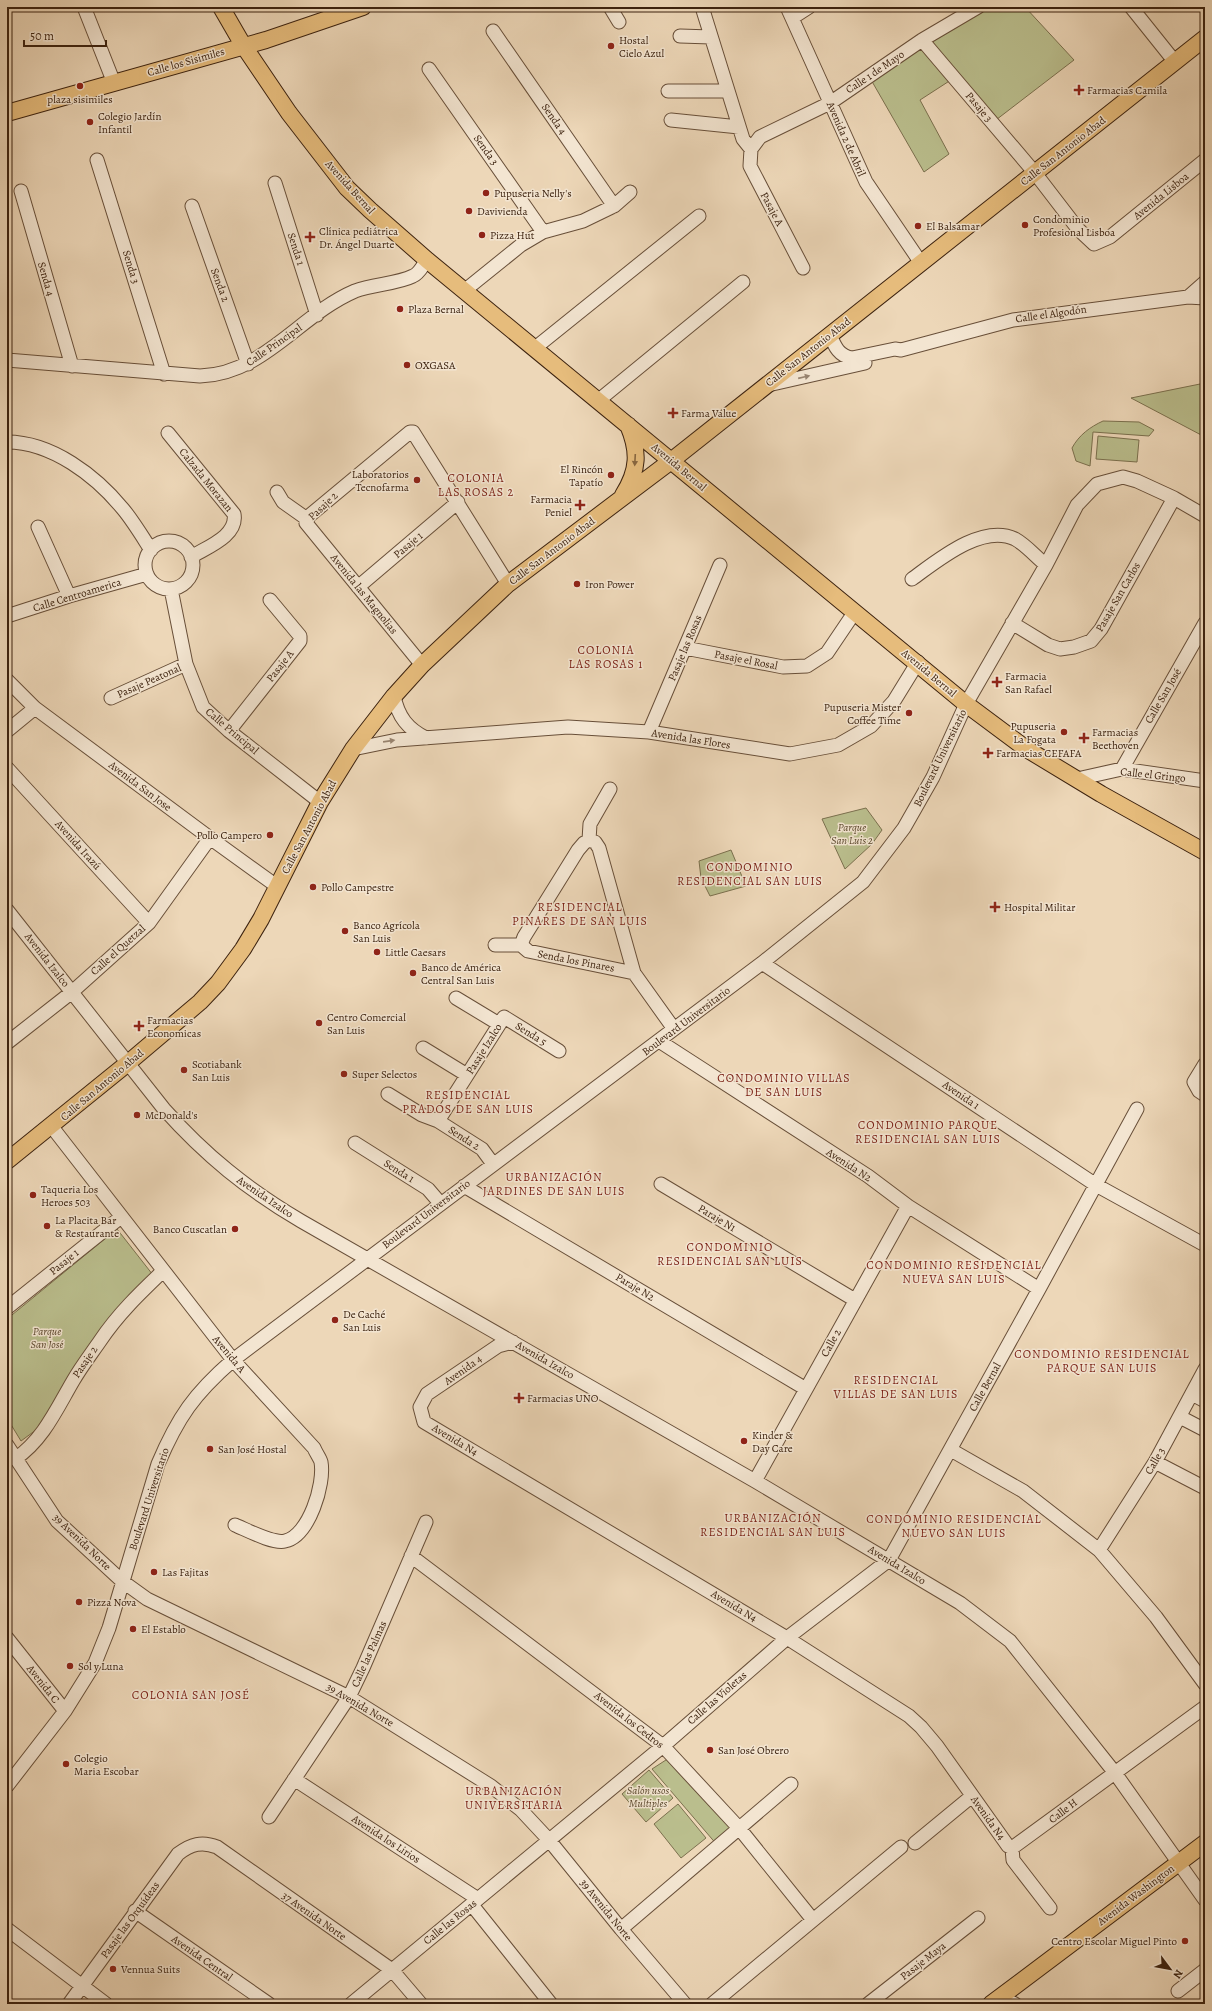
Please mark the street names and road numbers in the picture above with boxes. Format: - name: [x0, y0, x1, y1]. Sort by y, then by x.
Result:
- street label: Calle los Sisimiles: [146, 44, 226, 80]
- street label: Calle 1 de Mayo: [843, 47, 908, 97]
- street label: Pasaje 3: [962, 89, 996, 125]
- street label: Avenida 2 de Abril: [822, 98, 869, 179]
- street label: Senda 4: [538, 100, 570, 138]
- street label: Calle San Antonio Abad: [1017, 113, 1109, 189]
- street label: Senda 3: [470, 132, 502, 168]
- street label: Avenida Bernal: [321, 156, 378, 217]
- street label: Avenida Lisboa: [1129, 168, 1193, 224]
- street label: Pasaje A: [757, 189, 788, 229]
- street label: Senda 1: [284, 231, 308, 267]
- street label: Senda 3: [119, 248, 143, 286]
- street label: Senda 4: [34, 260, 58, 298]
- street label: Senda 2: [207, 266, 233, 304]
- street label: Calle el Algodón: [1015, 302, 1087, 326]
- street label: Calle San Antonio Abad: [762, 314, 854, 390]
- street label: Calle Principal: [243, 320, 305, 370]
- street label: Avenida Bernal: [648, 439, 710, 495]
- street label: Calzada Morazan: [176, 445, 236, 515]
- street label: Pasaje 2: [305, 488, 341, 524]
- street label: Calle San Antonio Abad: [506, 514, 598, 588]
- street label: Pasaje 1: [390, 528, 426, 562]
- street label: Avenida las Magnolias: [326, 550, 401, 637]
- street label: Pasaje San Carlos: [1092, 559, 1144, 635]
- street label: Calle Centroamerica: [31, 574, 124, 616]
- street label: Pasaje las Rosas: [664, 613, 706, 683]
- street label: Avenida Bernal: [898, 645, 960, 701]
- street label: Pasaje A: [263, 646, 298, 685]
- street label: Pasaje el Rosal: [713, 647, 779, 674]
- street label: Pasaje Peatonal: [114, 660, 184, 702]
- street label: Calle San José: [1141, 666, 1185, 726]
- street label: Calle Principal: [202, 704, 262, 758]
- street label: Boulevard Universitario: [910, 706, 970, 809]
- street label: Avenida las Flores: [649, 725, 732, 753]
- street label: Avenida San Jose: [105, 757, 175, 815]
- street label: Calle el Gringo: [1120, 764, 1187, 786]
- street label: Calle San Antonio Abad: [278, 777, 340, 877]
- street label: Avenida Irazú: [51, 816, 104, 873]
- street label: Calle el Quetzal: [87, 921, 149, 979]
- street label: Avenida Izalco: [20, 929, 73, 991]
- street label: Senda los Pinares: [536, 946, 616, 976]
- street label: Boulevard Universitario: [639, 983, 734, 1059]
- street label: Senda 5: [512, 1018, 550, 1050]
- street label: Pasaje Izalco: [462, 1020, 506, 1077]
- street label: Calle San Antonio Abad: [57, 1046, 147, 1124]
- street label: Avenida 1: [939, 1076, 983, 1113]
- street label: Senda 2: [445, 1122, 483, 1154]
- street label: Avenida N2: [823, 1144, 875, 1185]
- street label: Senda 1: [381, 1156, 417, 1186]
- street label: Avenida Izalco: [233, 1172, 297, 1222]
- street label: Boulevard Universitario: [379, 1176, 474, 1252]
- street label: Paraje N1: [695, 1201, 739, 1235]
- street label: Pasaje 1: [46, 1245, 82, 1279]
- street label: Paraje N2: [613, 1269, 657, 1305]
- street label: Calle 2: [817, 1326, 845, 1360]
- street label: Avenida A: [208, 1331, 249, 1376]
- street label: Avenida Izalco: [512, 1337, 577, 1383]
- street label: Pasaje 2: [69, 1343, 101, 1381]
- street label: Avenida 4: [440, 1351, 485, 1389]
- street label: Calle Bernal: [965, 1360, 1005, 1414]
- street label: Avenida N4: [428, 1420, 481, 1460]
- street label: Boulevard Universitario: [125, 1445, 173, 1552]
- street label: Calle 3: [1141, 1445, 1169, 1477]
- street label: 39 Avenida Norte: [49, 1510, 115, 1574]
- street label: Avenida Izalco: [864, 1541, 929, 1588]
- street label: Avenida N4: [707, 1586, 760, 1626]
- street label: Calle las Palmas: [348, 1618, 390, 1690]
- street label: Avenida C: [23, 1661, 63, 1706]
- street label: Calle las Violetas: [684, 1668, 750, 1728]
- street label: 39 Avenida Norte: [323, 1680, 397, 1731]
- street label: Avenida los Cedros: [590, 1687, 667, 1752]
- street label: Avenida N4: [967, 1792, 1009, 1843]
- street label: Calle H: [1045, 1795, 1081, 1827]
- street label: Avenida los Lirios: [348, 1811, 423, 1867]
- street label: Avenida Washington: [1094, 1861, 1178, 1930]
- street label: 39 Avenida Norte: [576, 1876, 636, 1944]
- street label: Pasaje las Orquídeas: [97, 1879, 163, 1961]
- street label: 37 Avenida Norte: [279, 1888, 349, 1944]
- street label: Calle las Rosas: [420, 1896, 480, 1948]
- street label: Avenida Central: [168, 1931, 236, 1985]
- street label: Pasaje Maya: [897, 1938, 950, 1984]

